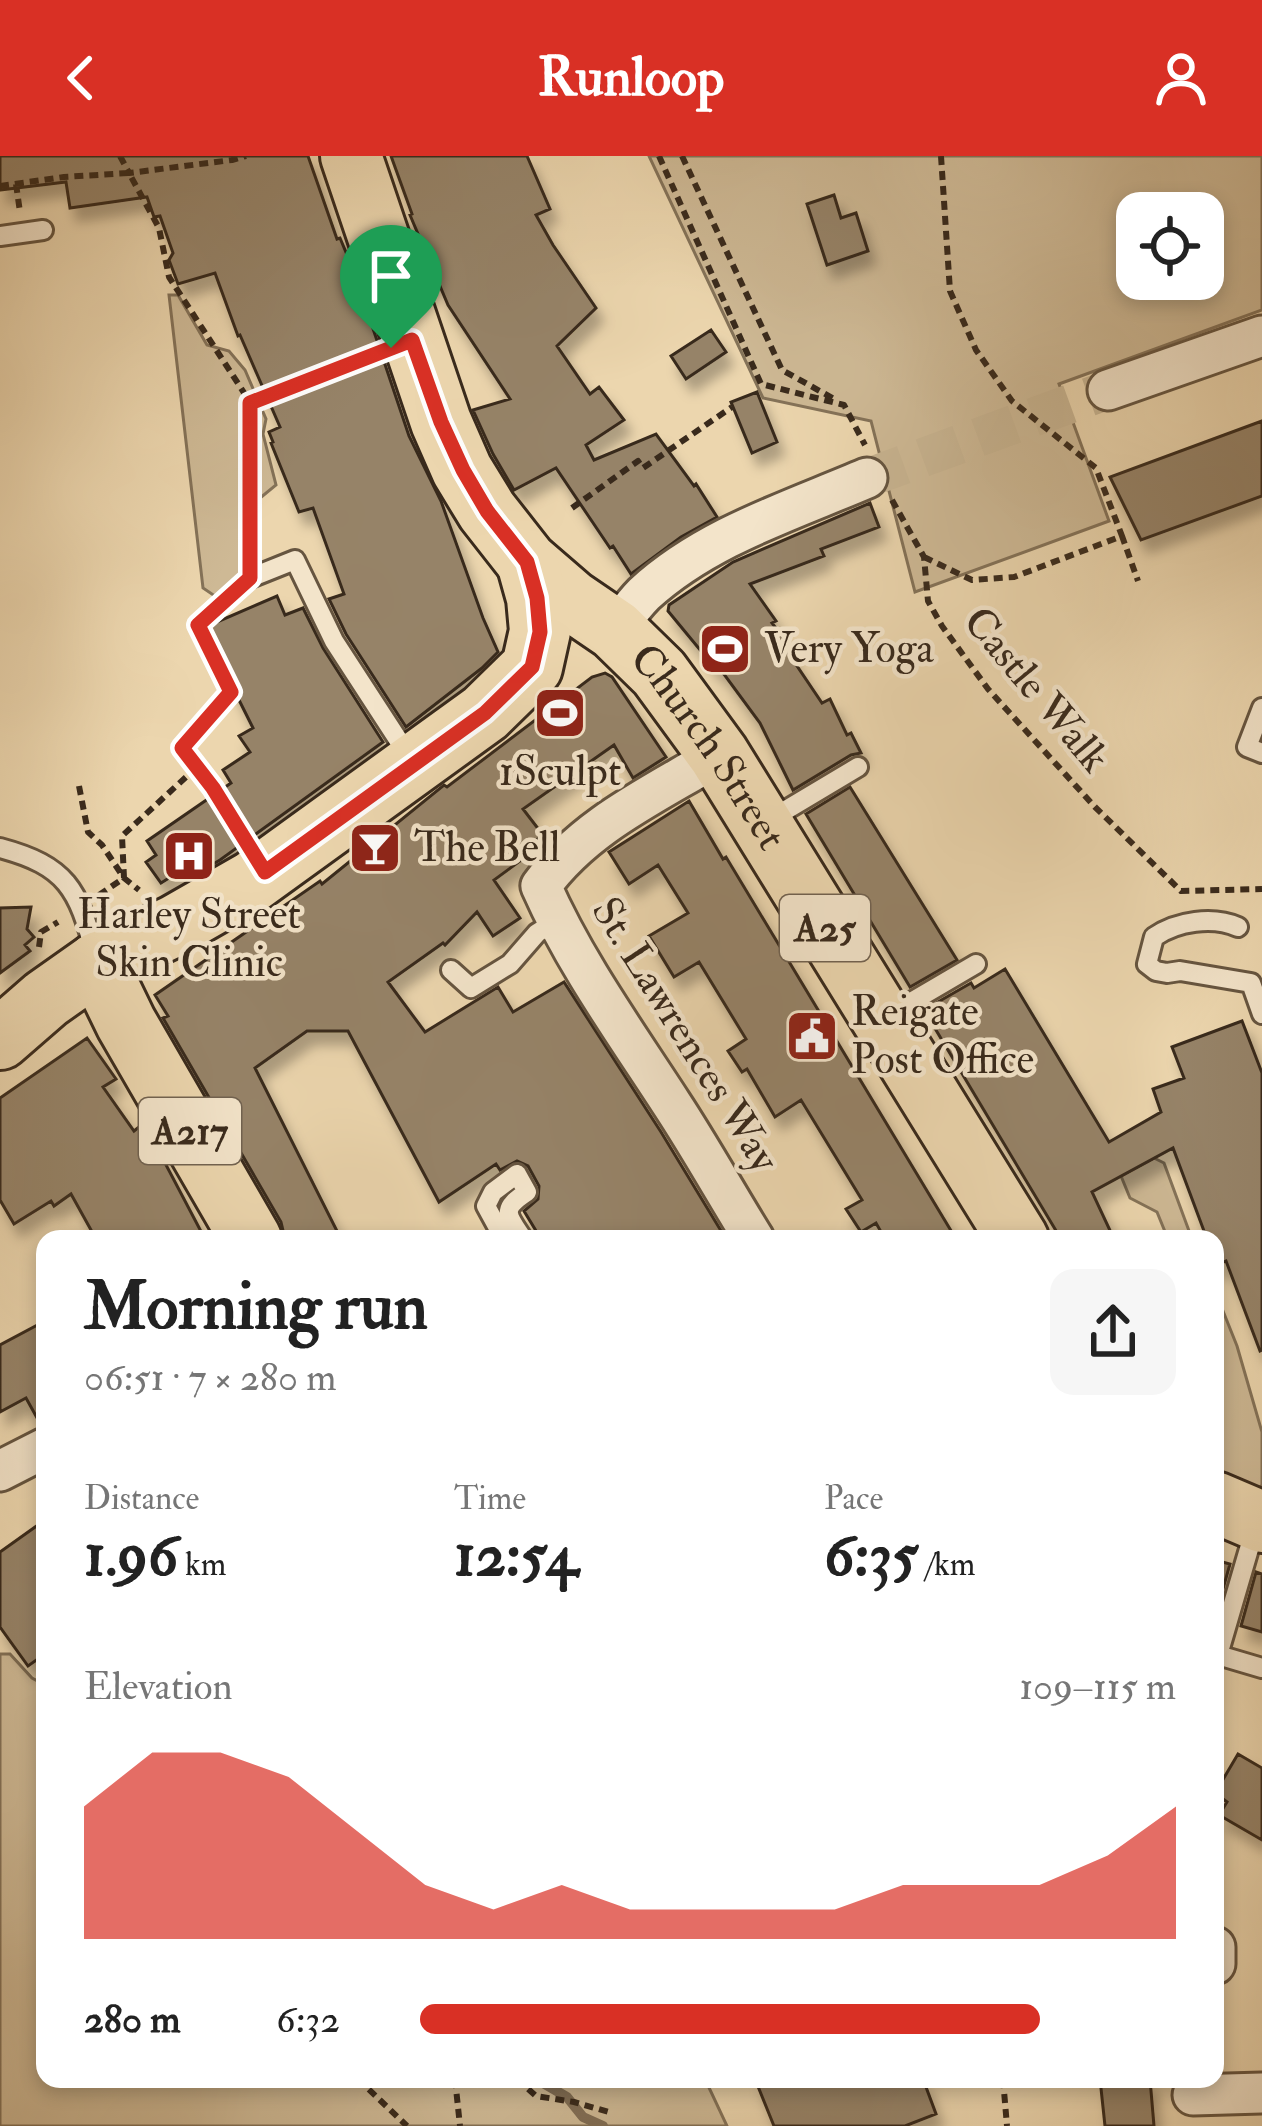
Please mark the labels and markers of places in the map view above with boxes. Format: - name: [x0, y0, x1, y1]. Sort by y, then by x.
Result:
- pin: [340, 225, 442, 348]
- sports icon: Very Yoga: [697, 621, 753, 677]
- place label: Very Yoga: [764, 623, 934, 675]
- sports icon: 1Sculpt: [532, 685, 588, 741]
- place label: 1Sculpt: [499, 746, 621, 798]
- bar icon: The Bell: [347, 820, 403, 876]
- place label: The Bell: [414, 822, 560, 874]
- hospital icon: Harley Street Skin Clinic: [161, 828, 217, 884]
- place label: Harley Street Skin Clinic: [77, 889, 301, 989]
- place label: Reigate Post Office: [851, 986, 1034, 1086]
- public building icon: Reigate Post Office: [784, 1008, 840, 1064]

